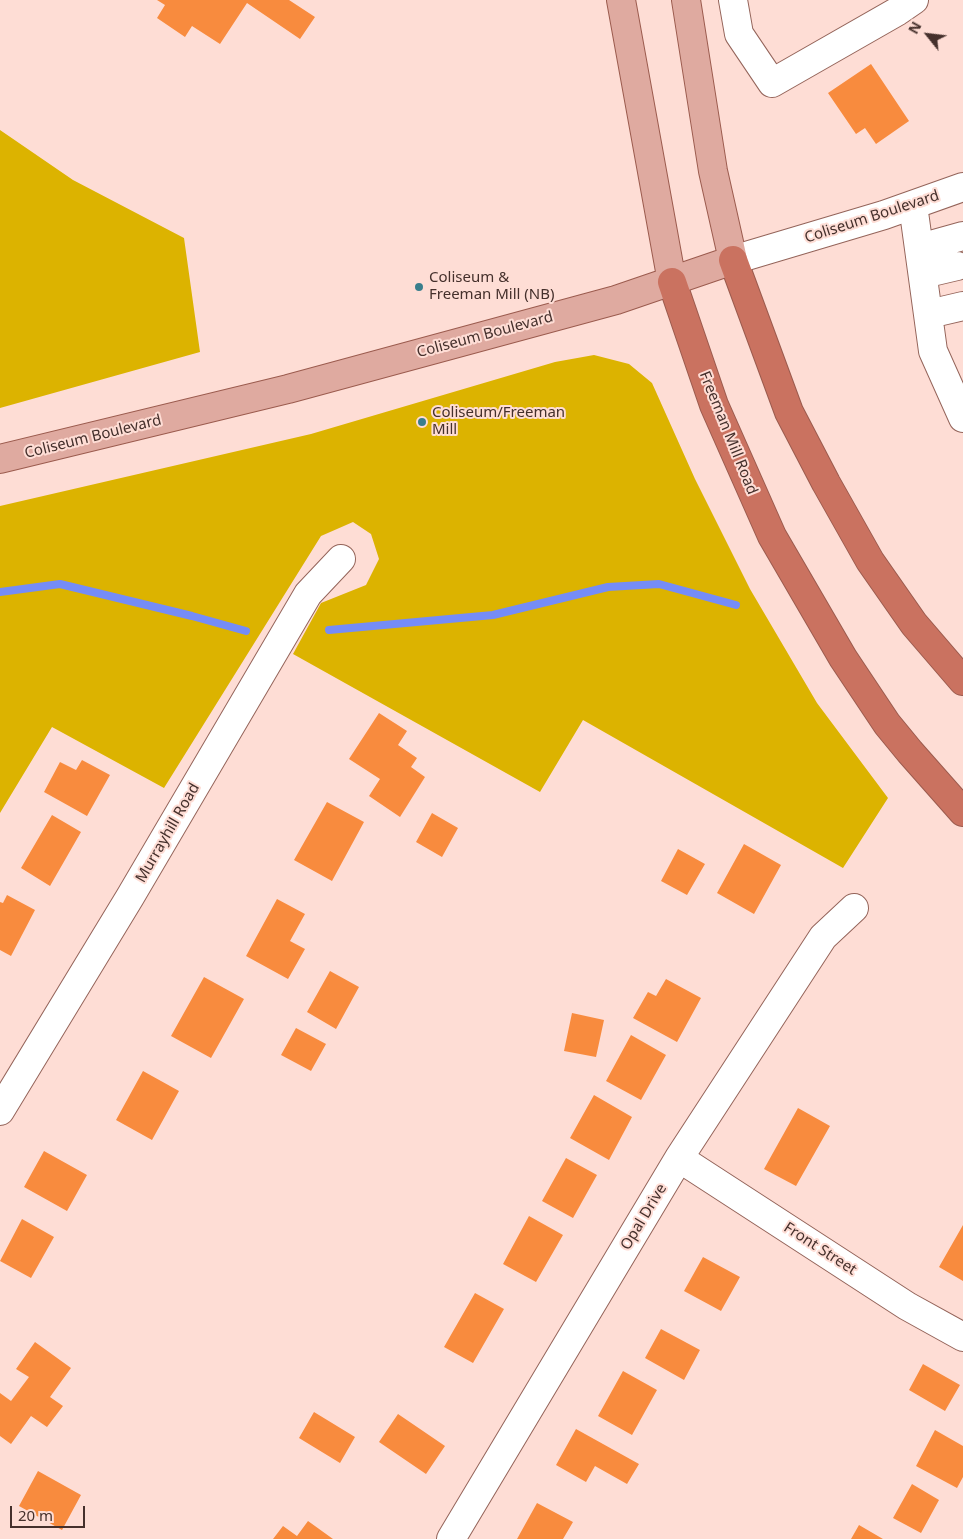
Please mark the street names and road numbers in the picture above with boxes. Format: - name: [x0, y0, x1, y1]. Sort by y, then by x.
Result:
- street label: Coliseum Boulevard: [802, 187, 942, 247]
- street label: Coliseum Boulevard: [415, 308, 555, 362]
- street label: Freeman Mill Road: [695, 369, 761, 497]
- street label: Coliseum Boulevard: [23, 411, 163, 463]
- street label: Murrayhill Road: [132, 780, 204, 886]
- street label: Opal Drive: [617, 1181, 671, 1253]
- street label: Front Street: [780, 1219, 860, 1279]

